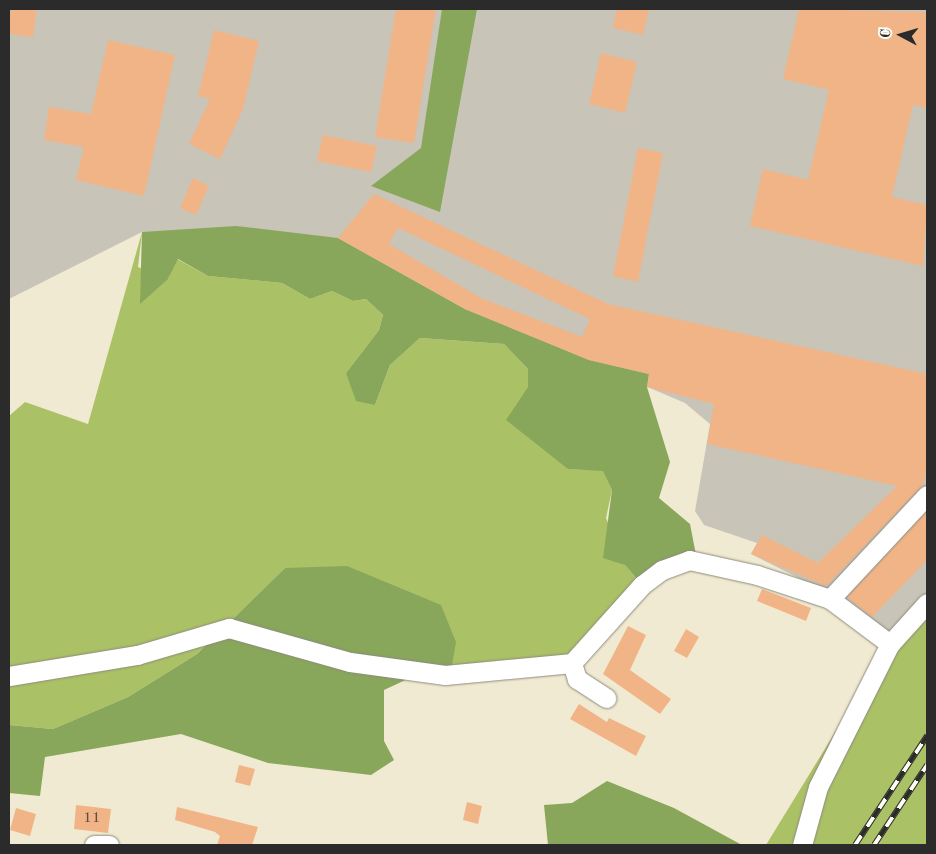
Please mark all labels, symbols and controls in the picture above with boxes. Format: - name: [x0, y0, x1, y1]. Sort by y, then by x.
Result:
- north arrow: [876, 10, 926, 60]
- text: С: [879, 28, 894, 39]
- house number: 11: [83, 810, 101, 828]

